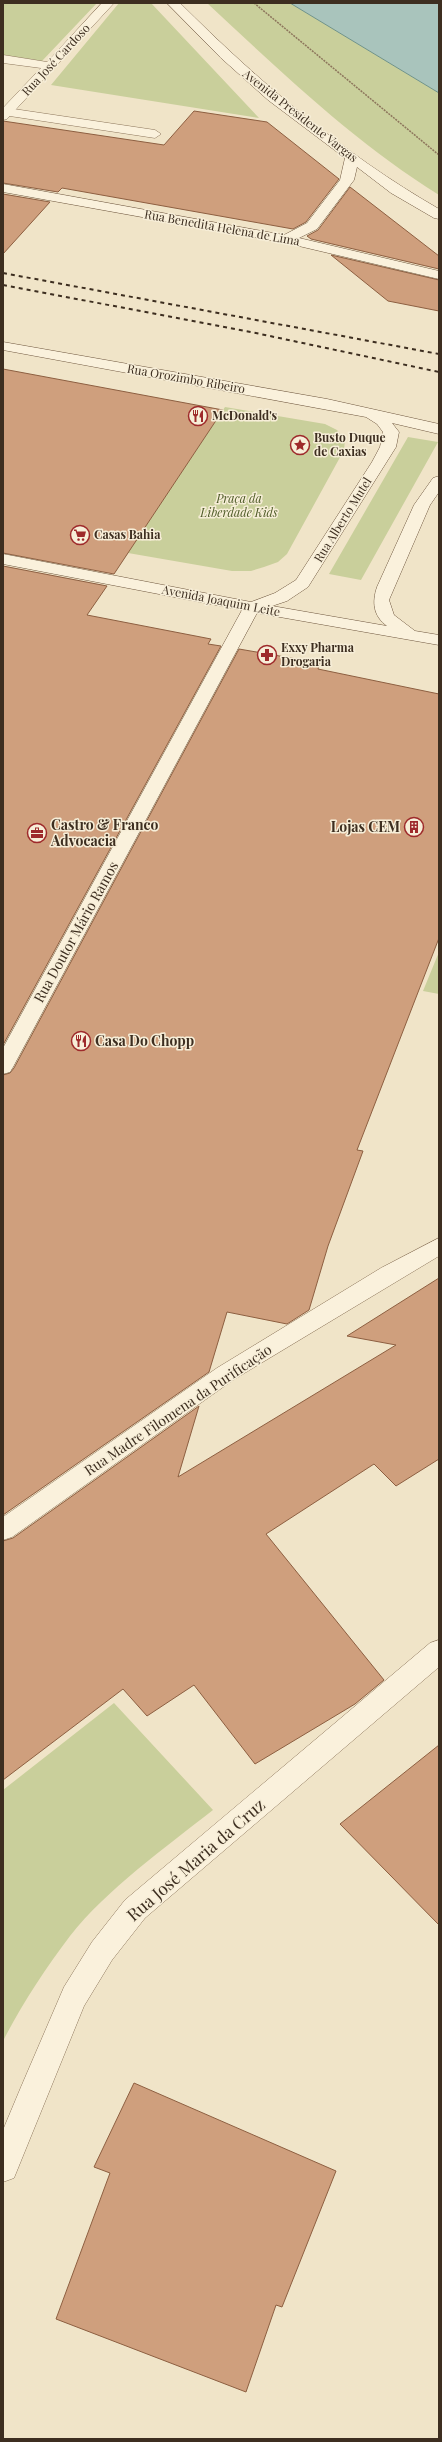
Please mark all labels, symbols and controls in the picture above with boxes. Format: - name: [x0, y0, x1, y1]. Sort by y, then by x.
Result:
- street label: Rua José Cardoso: [18, 20, 93, 99]
- street label: Avenida Presidente Vargas: [239, 65, 361, 165]
- street label: Rua Benedita Helena de Lima: [143, 205, 301, 249]
- street label: Rua Orozimbo Ribeiro: [126, 360, 247, 396]
- restaurant icon: McDonald's: [187, 405, 209, 427]
- place label: McDonald's: [212, 407, 278, 423]
- place label: Busto Duque de Caxias: [314, 429, 386, 459]
- place icon: Busto Duque de Caxias: [289, 434, 311, 456]
- street label: Rua Alberto Mutel: [310, 474, 375, 565]
- park label: Praça da Liberdade Kids: [199, 490, 278, 520]
- supermarket icon: Casas Bahia: [69, 524, 91, 546]
- place label: Casas Bahia: [94, 526, 161, 542]
- street label: Avenida Joaquim Leite: [160, 581, 282, 619]
- place label: Exxy Pharma Drogaria: [281, 639, 355, 669]
- pharmacy icon: Exxy Pharma Drogaria: [256, 644, 278, 666]
- place label: Castro & Franco Advocacia: [50, 815, 158, 850]
- building icon: Lojas CEM: [403, 816, 425, 838]
- place label: Lojas CEM: [331, 817, 400, 836]
- office icon: Castro & Franco Advocacia: [26, 822, 48, 844]
- street label: Rua Doutor Mário Ramos: [29, 858, 122, 1006]
- restaurant icon: Casa Do Chopp: [70, 1030, 92, 1052]
- place label: Casa Do Chopp: [95, 1031, 194, 1050]
- street label: Rua Madre Filomena da Purificação: [80, 1339, 275, 1480]
- street label: Rua José Maria da Cruz: [122, 1793, 269, 1925]

